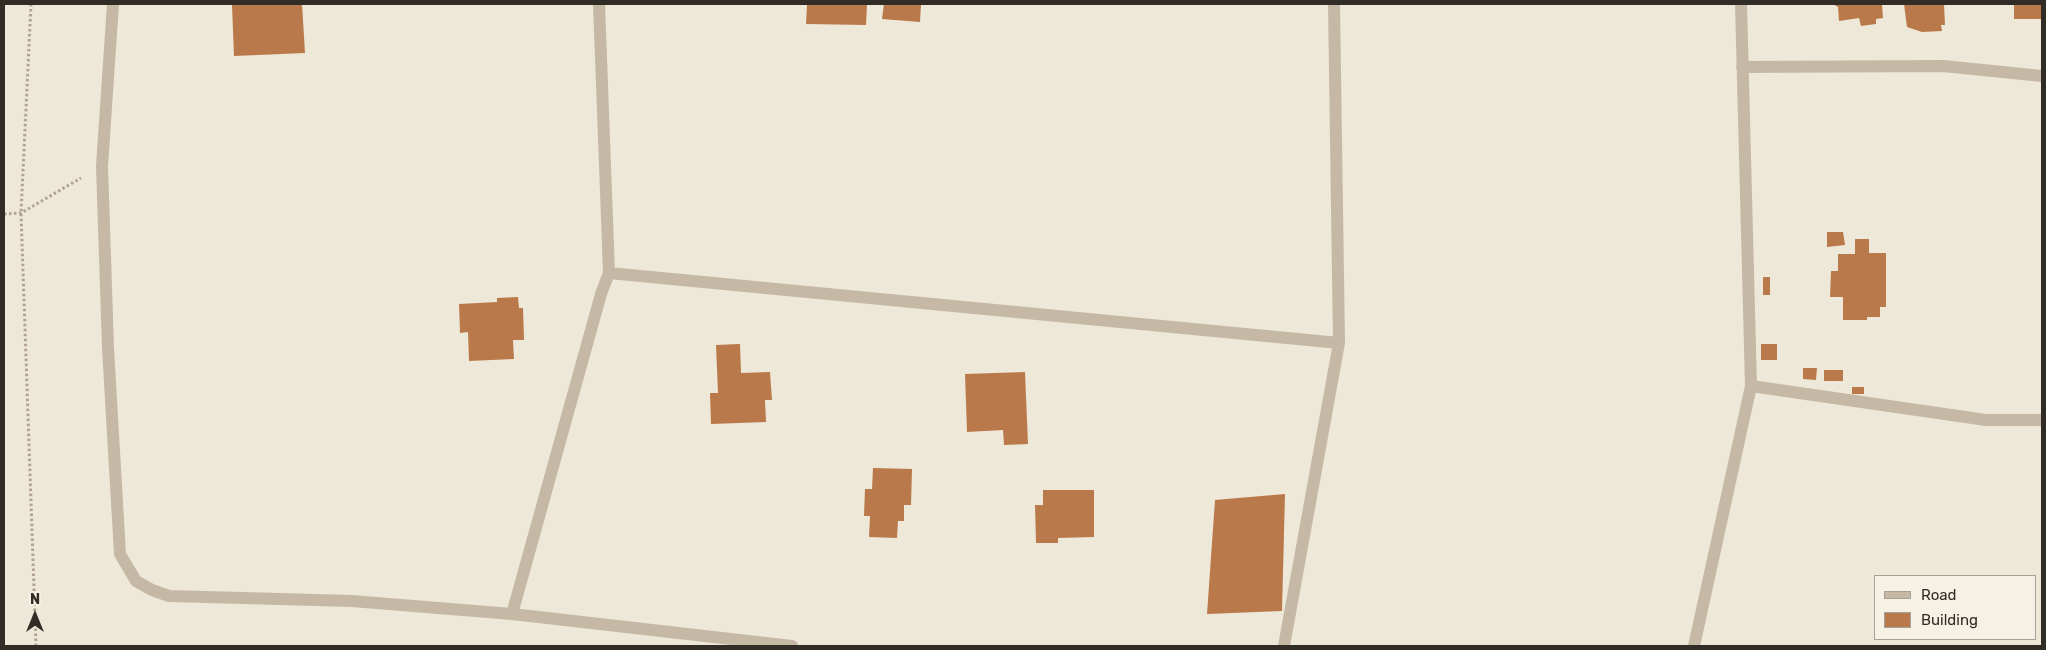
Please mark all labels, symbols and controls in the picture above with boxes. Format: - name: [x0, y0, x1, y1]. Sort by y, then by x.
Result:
- legend: [1874, 575, 2036, 640]
- text: Road: [1921, 586, 1957, 604]
- north arrow: [10, 590, 60, 640]
- text: N: [30, 591, 40, 608]
- text: Building: [1921, 611, 1978, 629]

